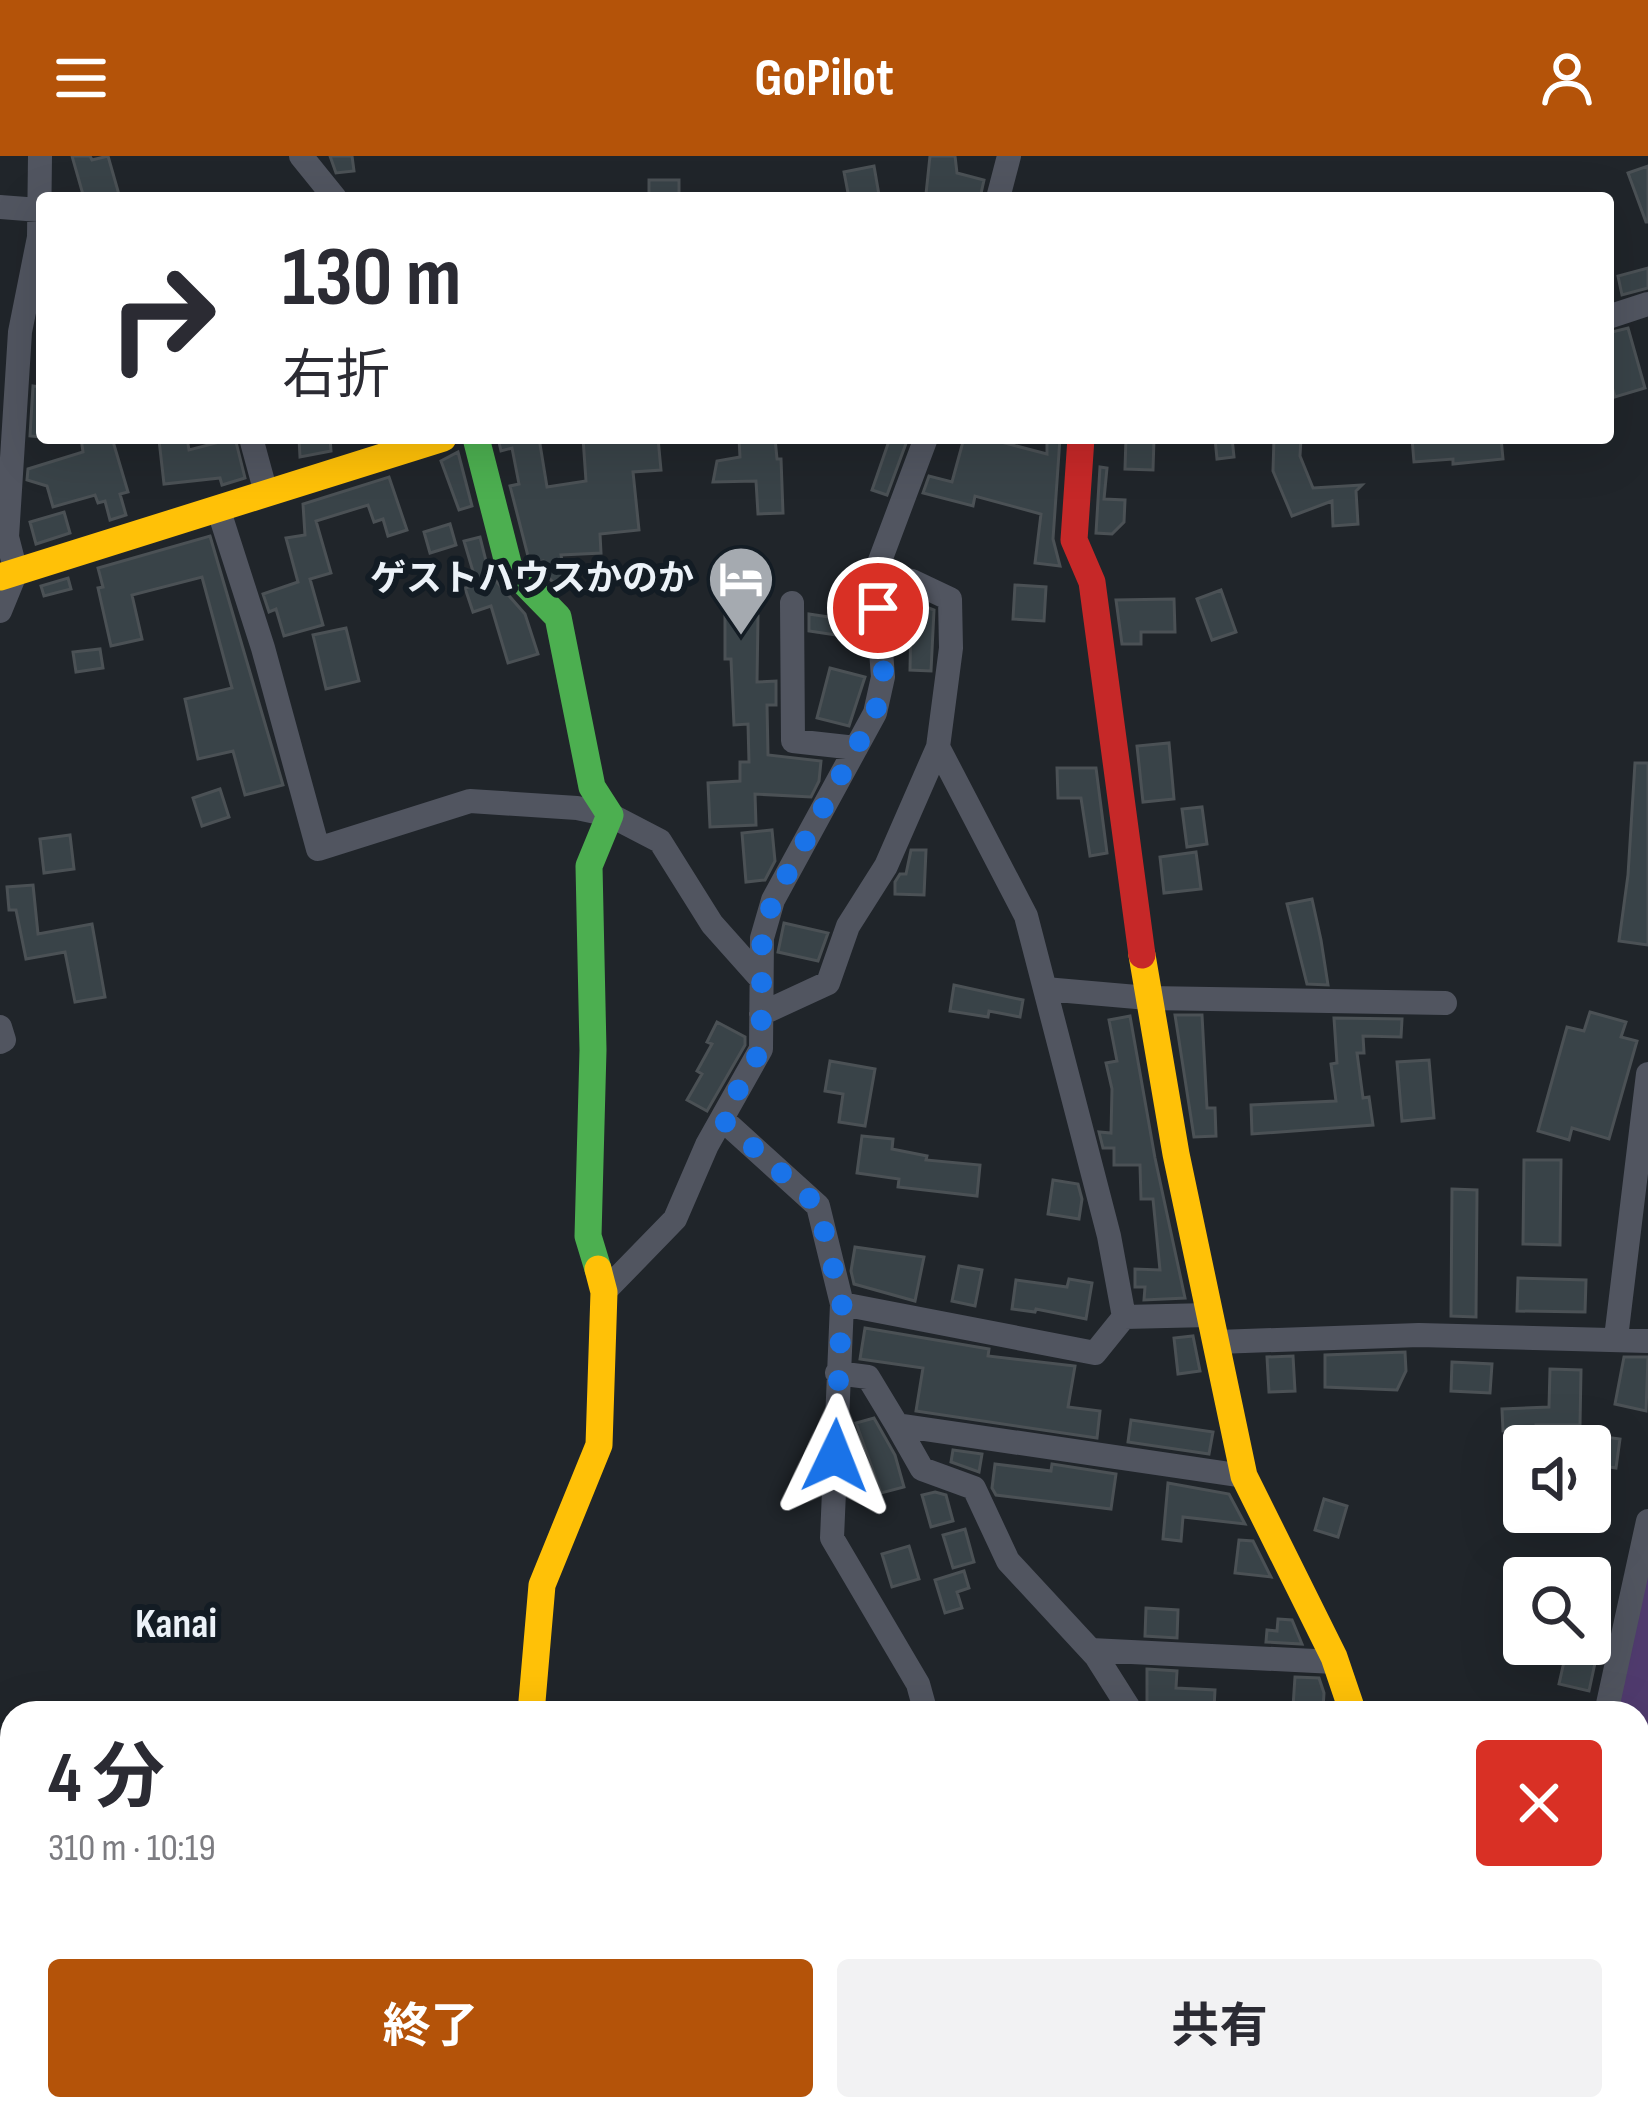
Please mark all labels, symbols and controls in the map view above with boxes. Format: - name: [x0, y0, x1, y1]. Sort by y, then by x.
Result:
- icon: menu: [48, 45, 114, 111]
- icon: person: [1534, 45, 1600, 111]
- text: GoPilot: [754, 46, 894, 111]
- text: 130 m: [282, 228, 461, 329]
- icon: right: [84, 240, 240, 396]
- text: 右折: [282, 344, 390, 409]
- hotel icon: ゲストハウスかのか: [706, 544, 776, 638]
- pin: [827, 557, 929, 659]
- place label: ゲストハウスかのか: [370, 558, 694, 601]
- icon: arrive: [845, 575, 911, 641]
- position arrow: [772, 1393, 898, 1519]
- map controls: [1503, 1425, 1611, 1665]
- button: sound: [1503, 1425, 1611, 1533]
- button: search: [1503, 1557, 1611, 1665]
- district label: Kanai: [135, 1599, 217, 1650]
- text: 4 分: [48, 1736, 165, 1823]
- button: close: [1476, 1740, 1602, 1866]
- text: 310 m · 10:19: [48, 1825, 216, 1872]
- button: 終了: [48, 1959, 813, 2097]
- button: 共有: [837, 1959, 1602, 2097]

